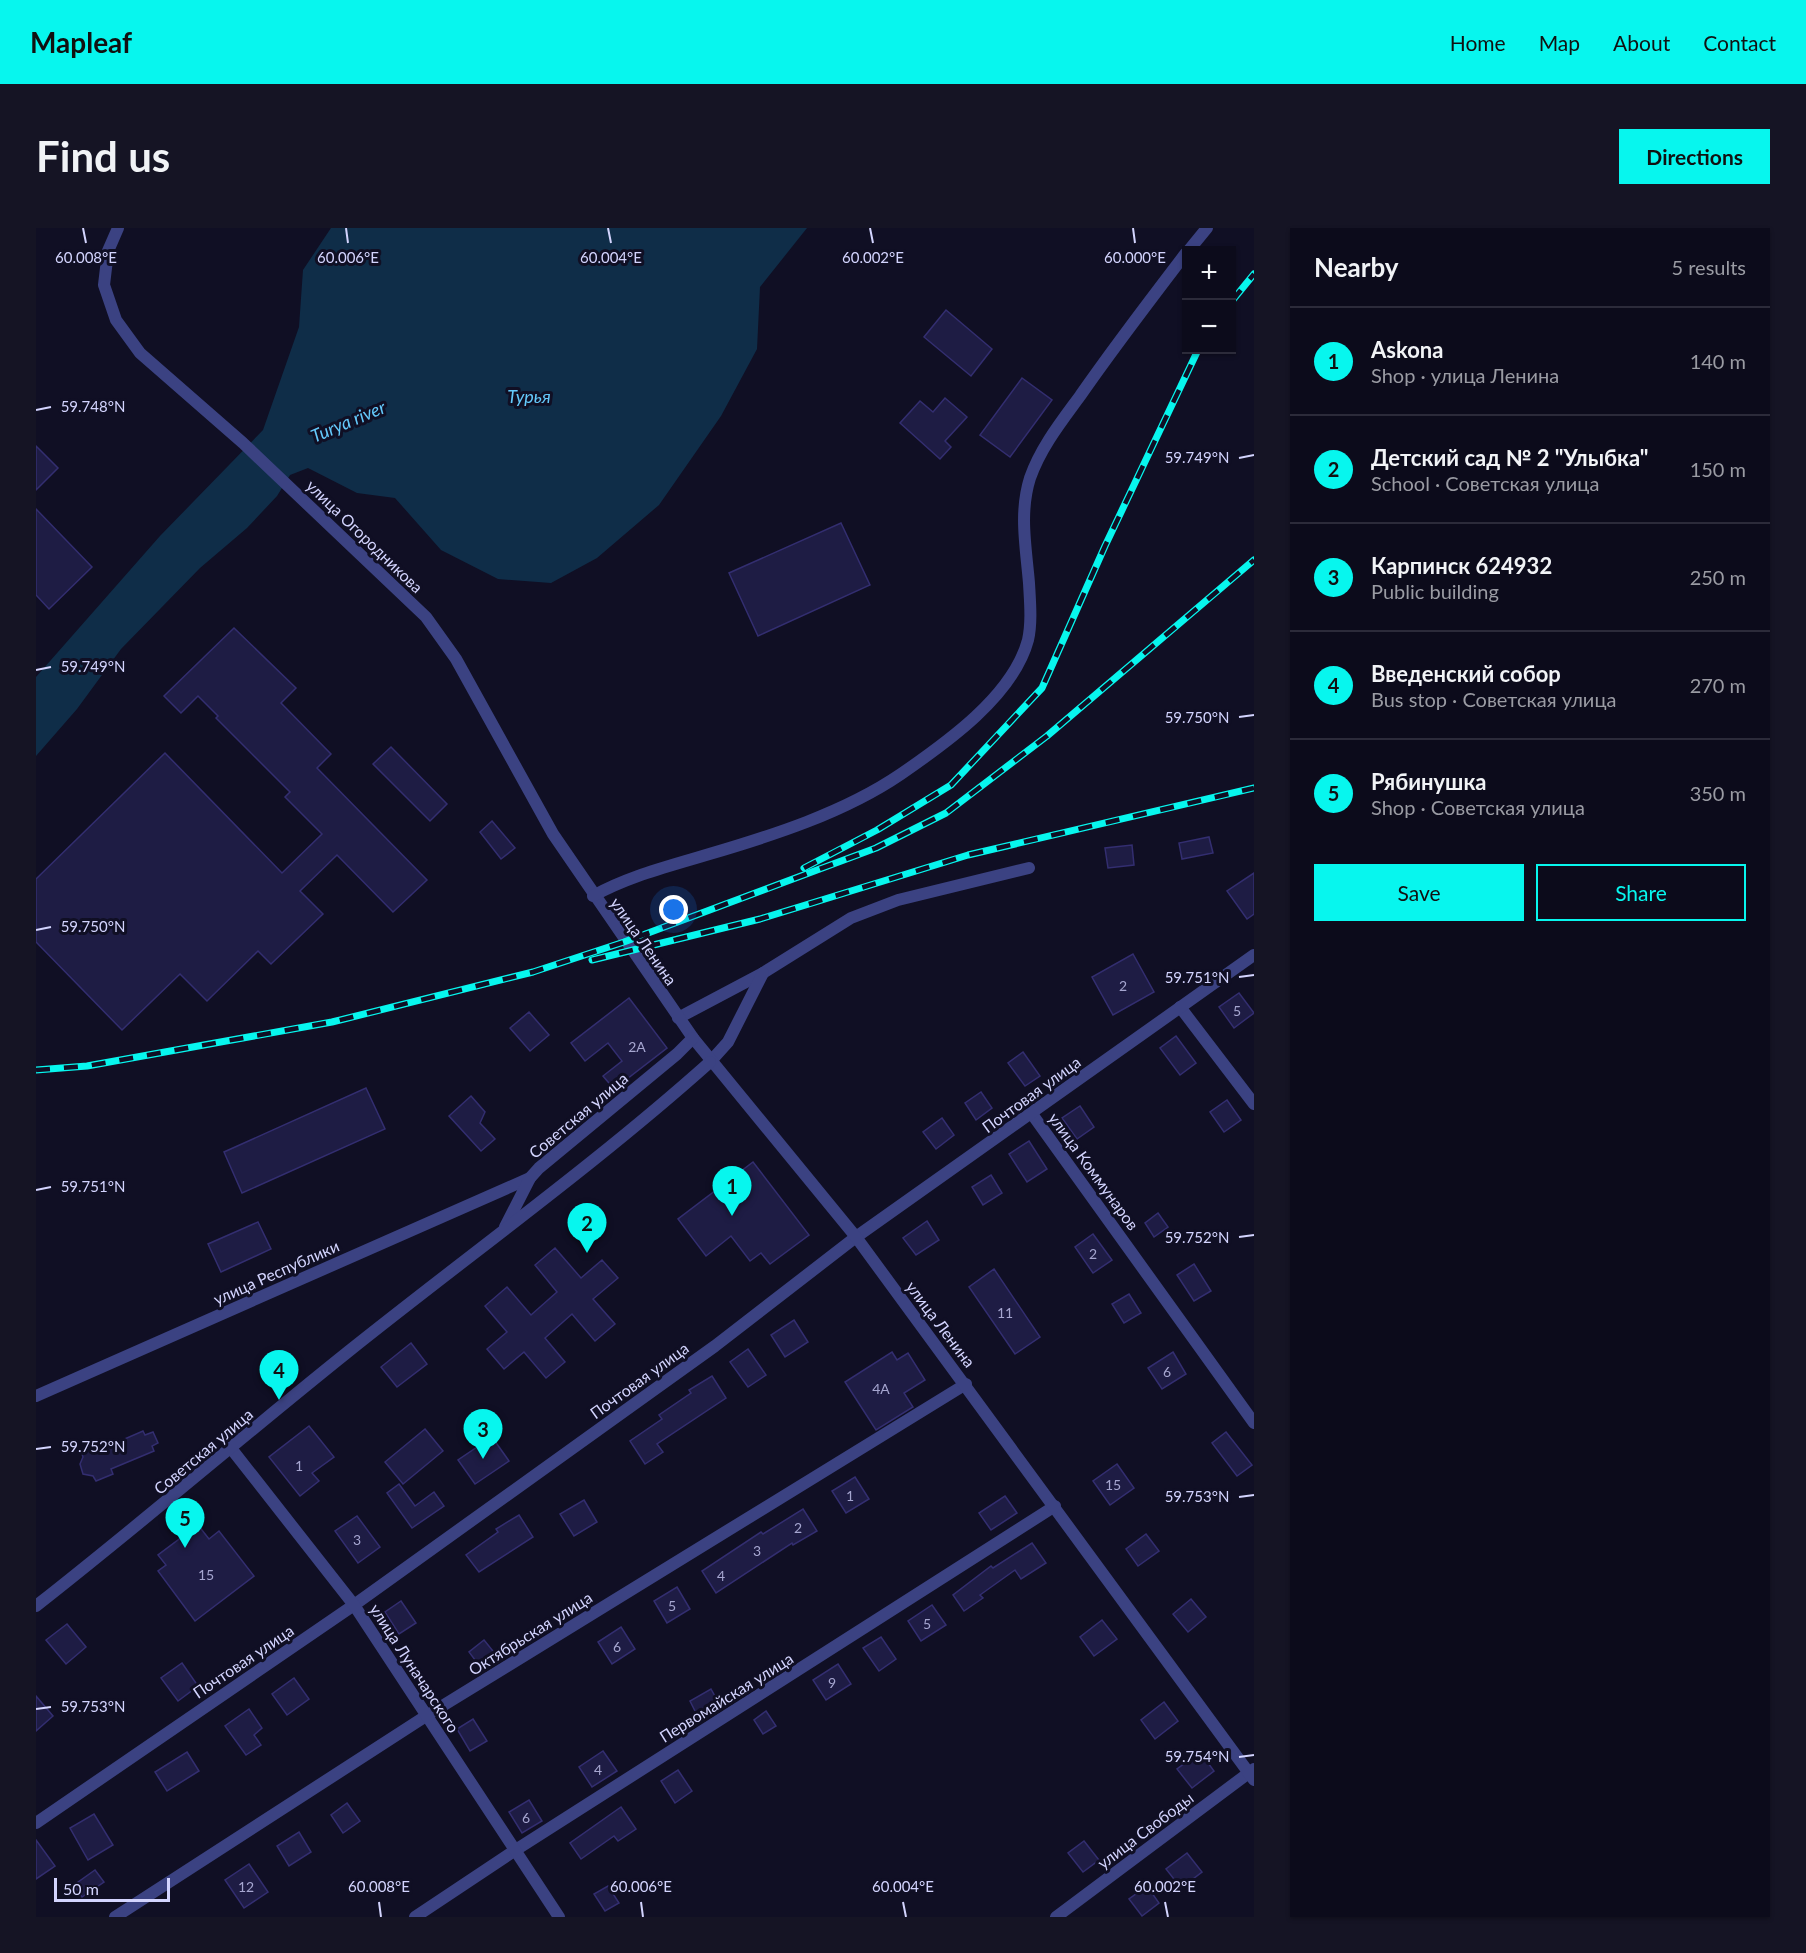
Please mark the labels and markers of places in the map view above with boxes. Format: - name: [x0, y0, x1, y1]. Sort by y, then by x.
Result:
- pin: 1: [712, 1166, 752, 1216]
- pin: 2: [568, 1204, 606, 1253]
- pin: 4: [260, 1350, 298, 1400]
- pin: 3: [464, 1410, 502, 1459]
- pin: 5: [166, 1498, 204, 1548]

